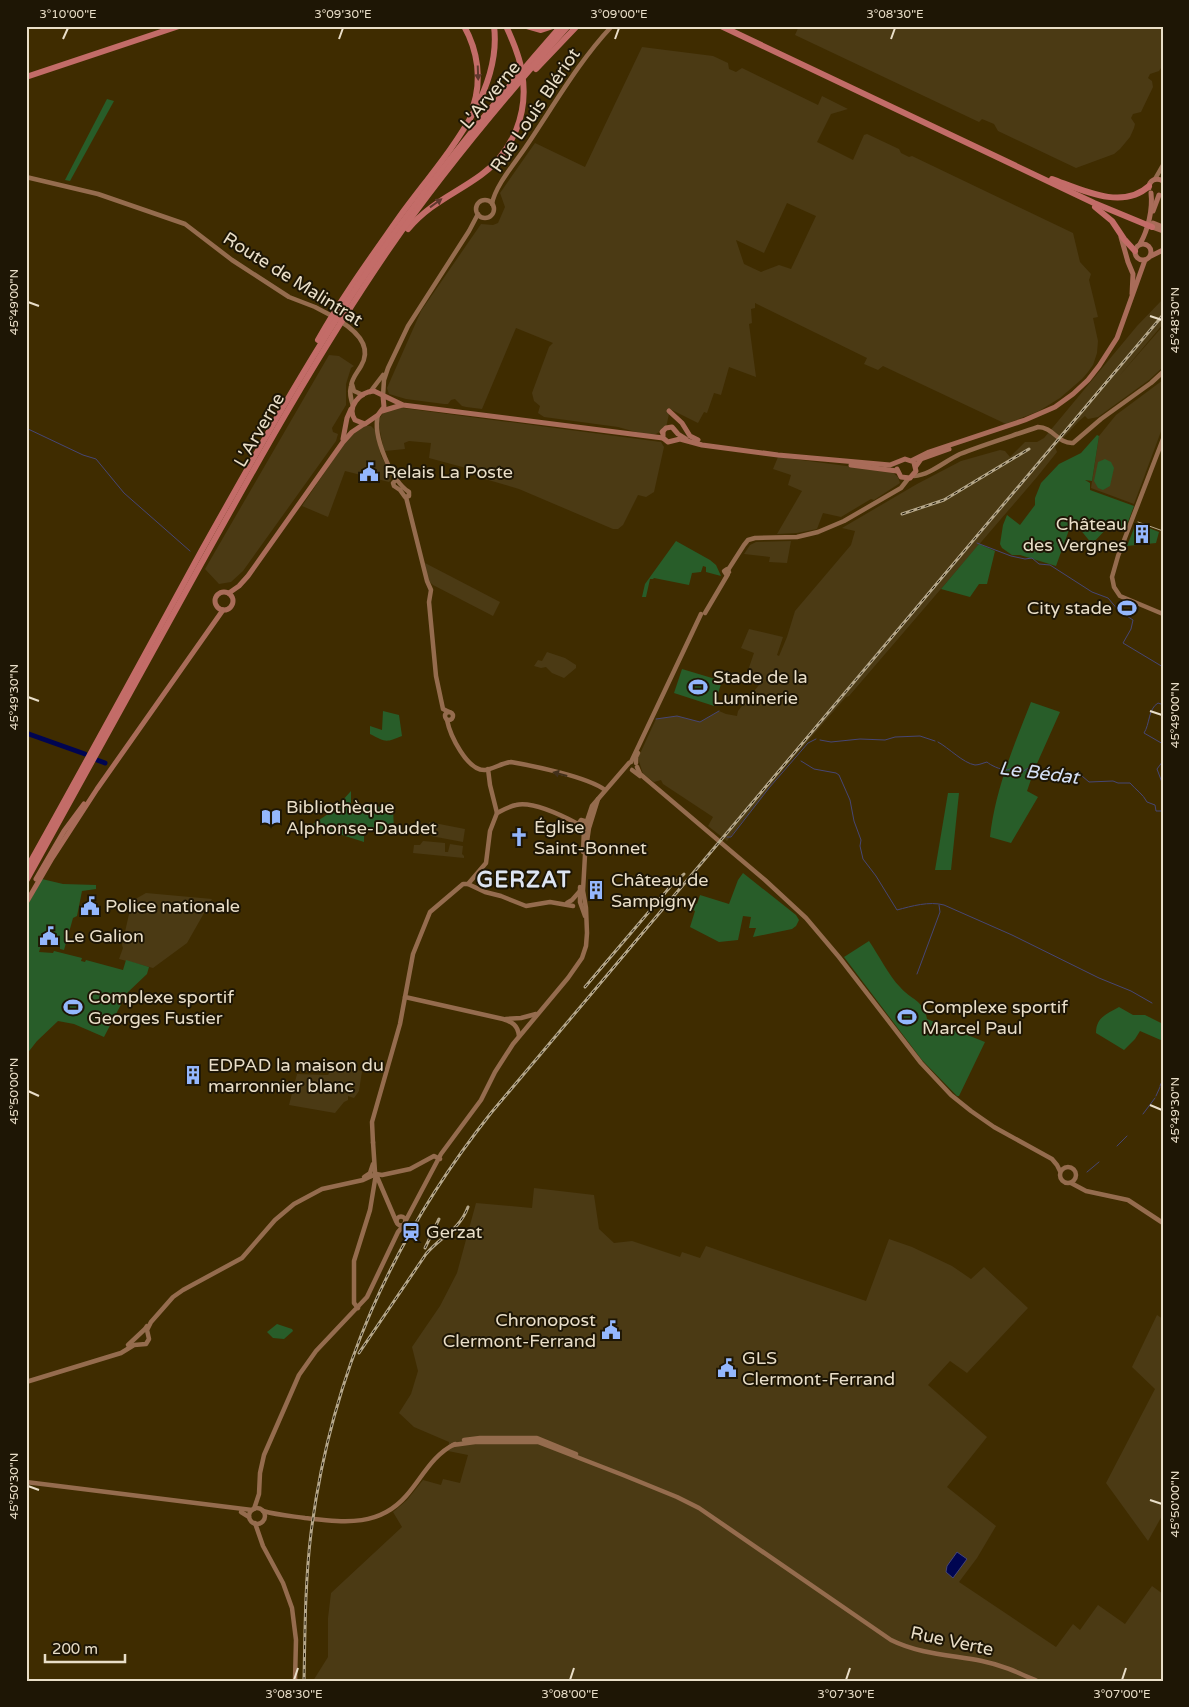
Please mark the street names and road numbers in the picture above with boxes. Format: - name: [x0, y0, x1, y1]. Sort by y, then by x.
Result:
- street label: Rue Louis Blériot: [485, 44, 585, 176]
- street label: L'Arverne: [455, 56, 525, 134]
- street label: Route de Malintrat: [219, 227, 367, 331]
- street label: L'Arverne: [229, 389, 289, 471]
- street label: Rue Verte: [909, 1621, 995, 1661]

